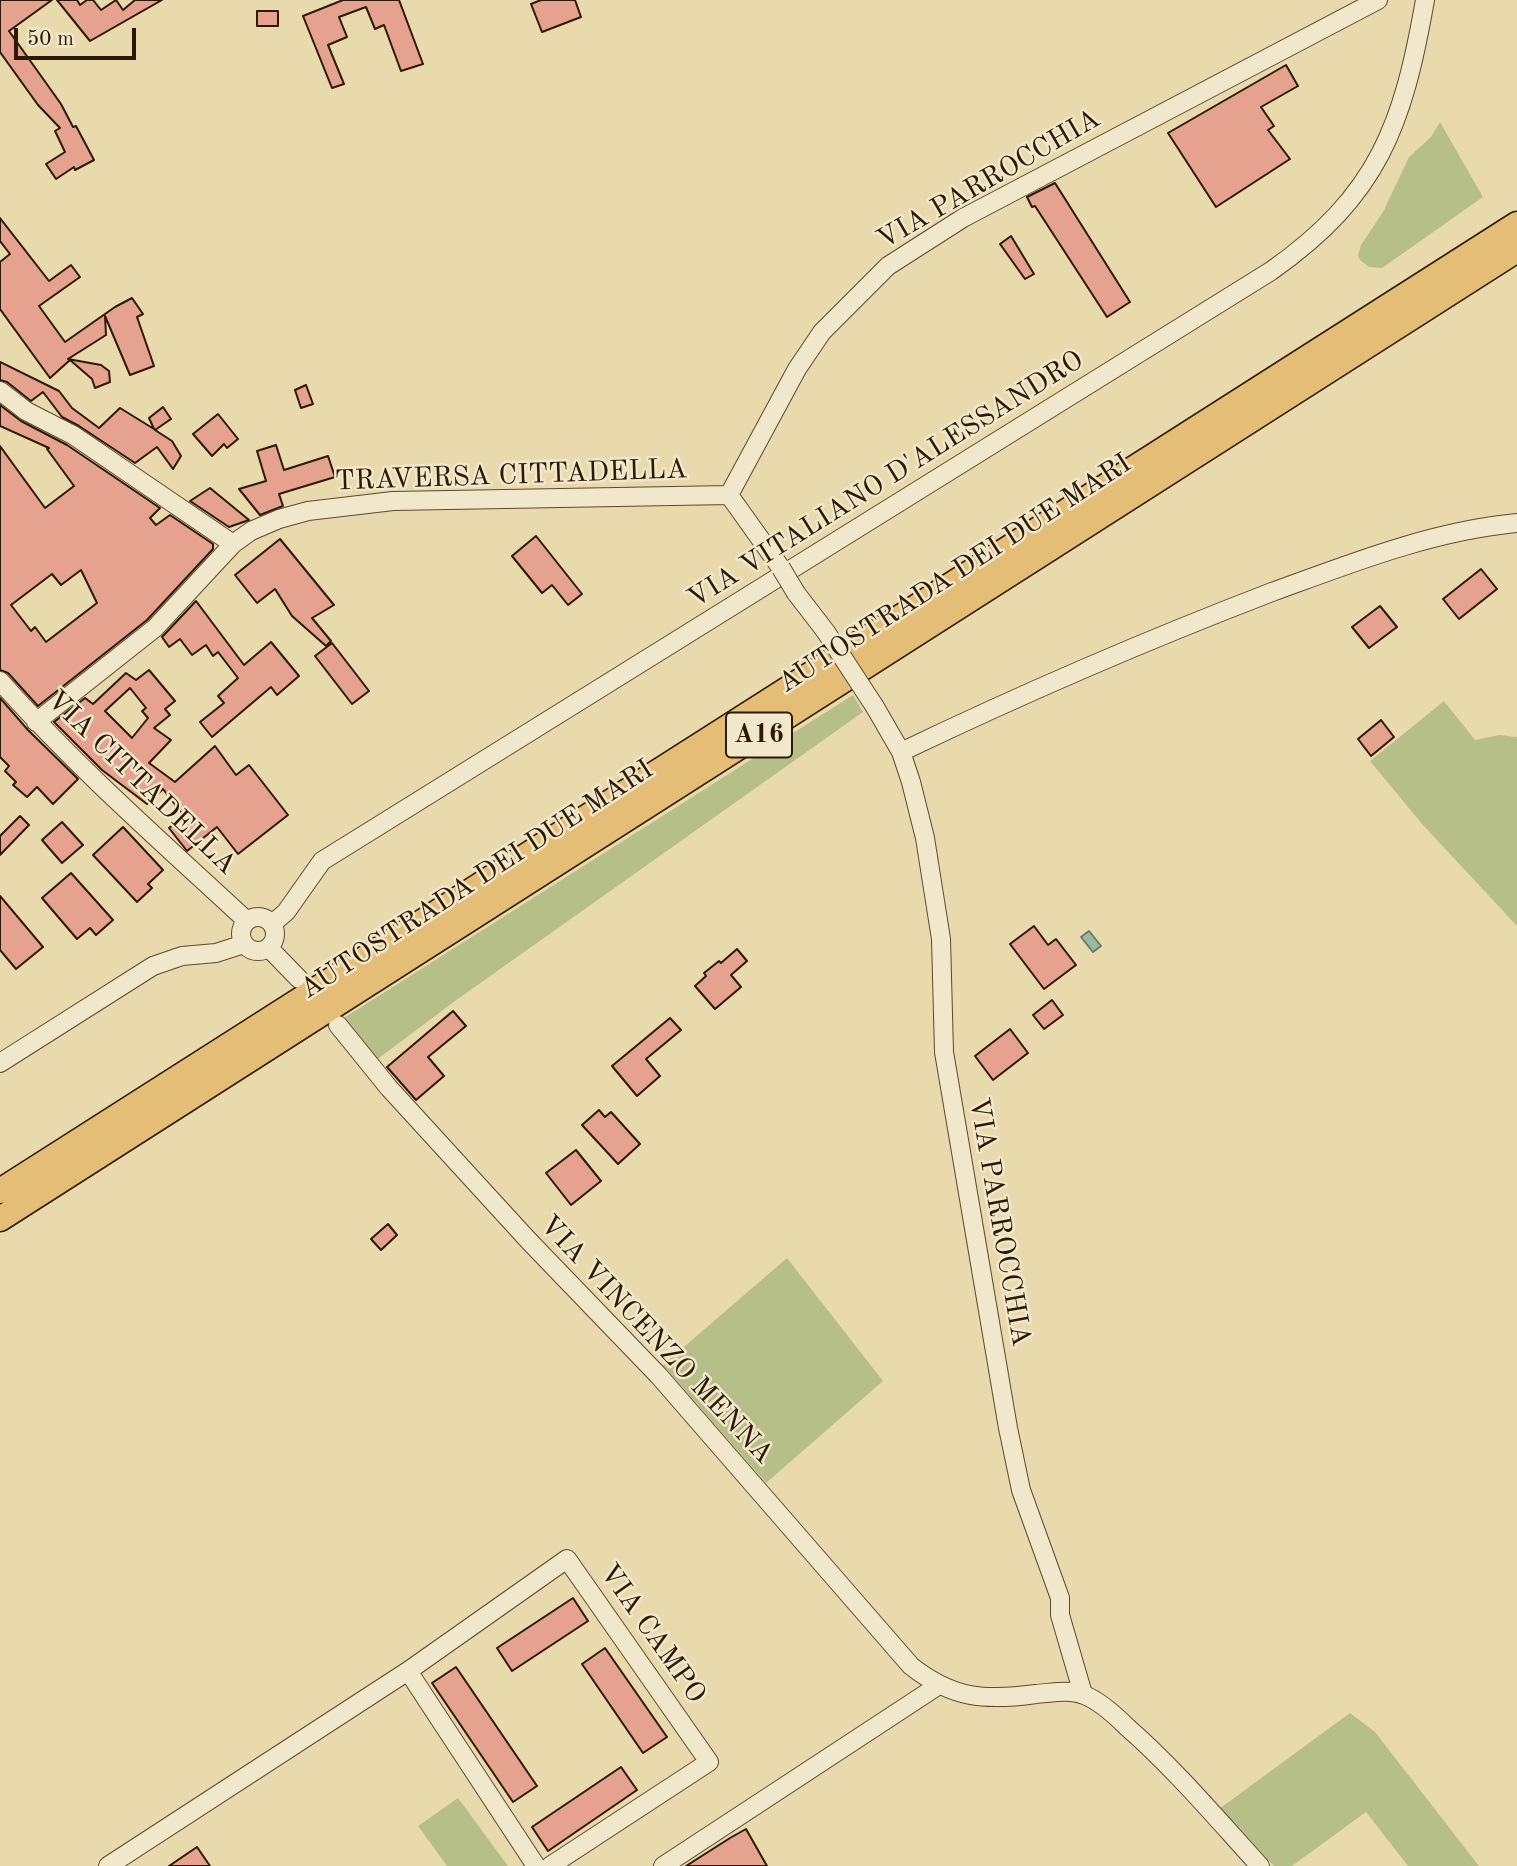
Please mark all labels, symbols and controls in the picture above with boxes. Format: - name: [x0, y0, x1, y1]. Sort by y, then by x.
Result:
- scale bar: [18, 14, 140, 58]
- text: 50 m: [27, 29, 74, 50]
- street label: VIA PARROCCHIA: [871, 102, 1107, 258]
- street label: VIA VITALIANO D'ALESSANDRO: [682, 344, 1090, 616]
- street label: AUTOSTRADA DEI DUE MARI: [772, 447, 1138, 701]
- street label: TRAVERSA CITTADELLA: [334, 453, 688, 499]
- street label: VIA CITTADELLA: [39, 684, 243, 882]
- road number: A16: [726, 712, 792, 758]
- street label: AUTOSTRADA DEI DUE MARI: [294, 753, 660, 1007]
- street label: VIA PARROCCHIA: [961, 1095, 1037, 1349]
- street label: VIA VINCENZO MENNA: [532, 1209, 780, 1471]
- street label: VIA CAMPO: [592, 1558, 712, 1710]

